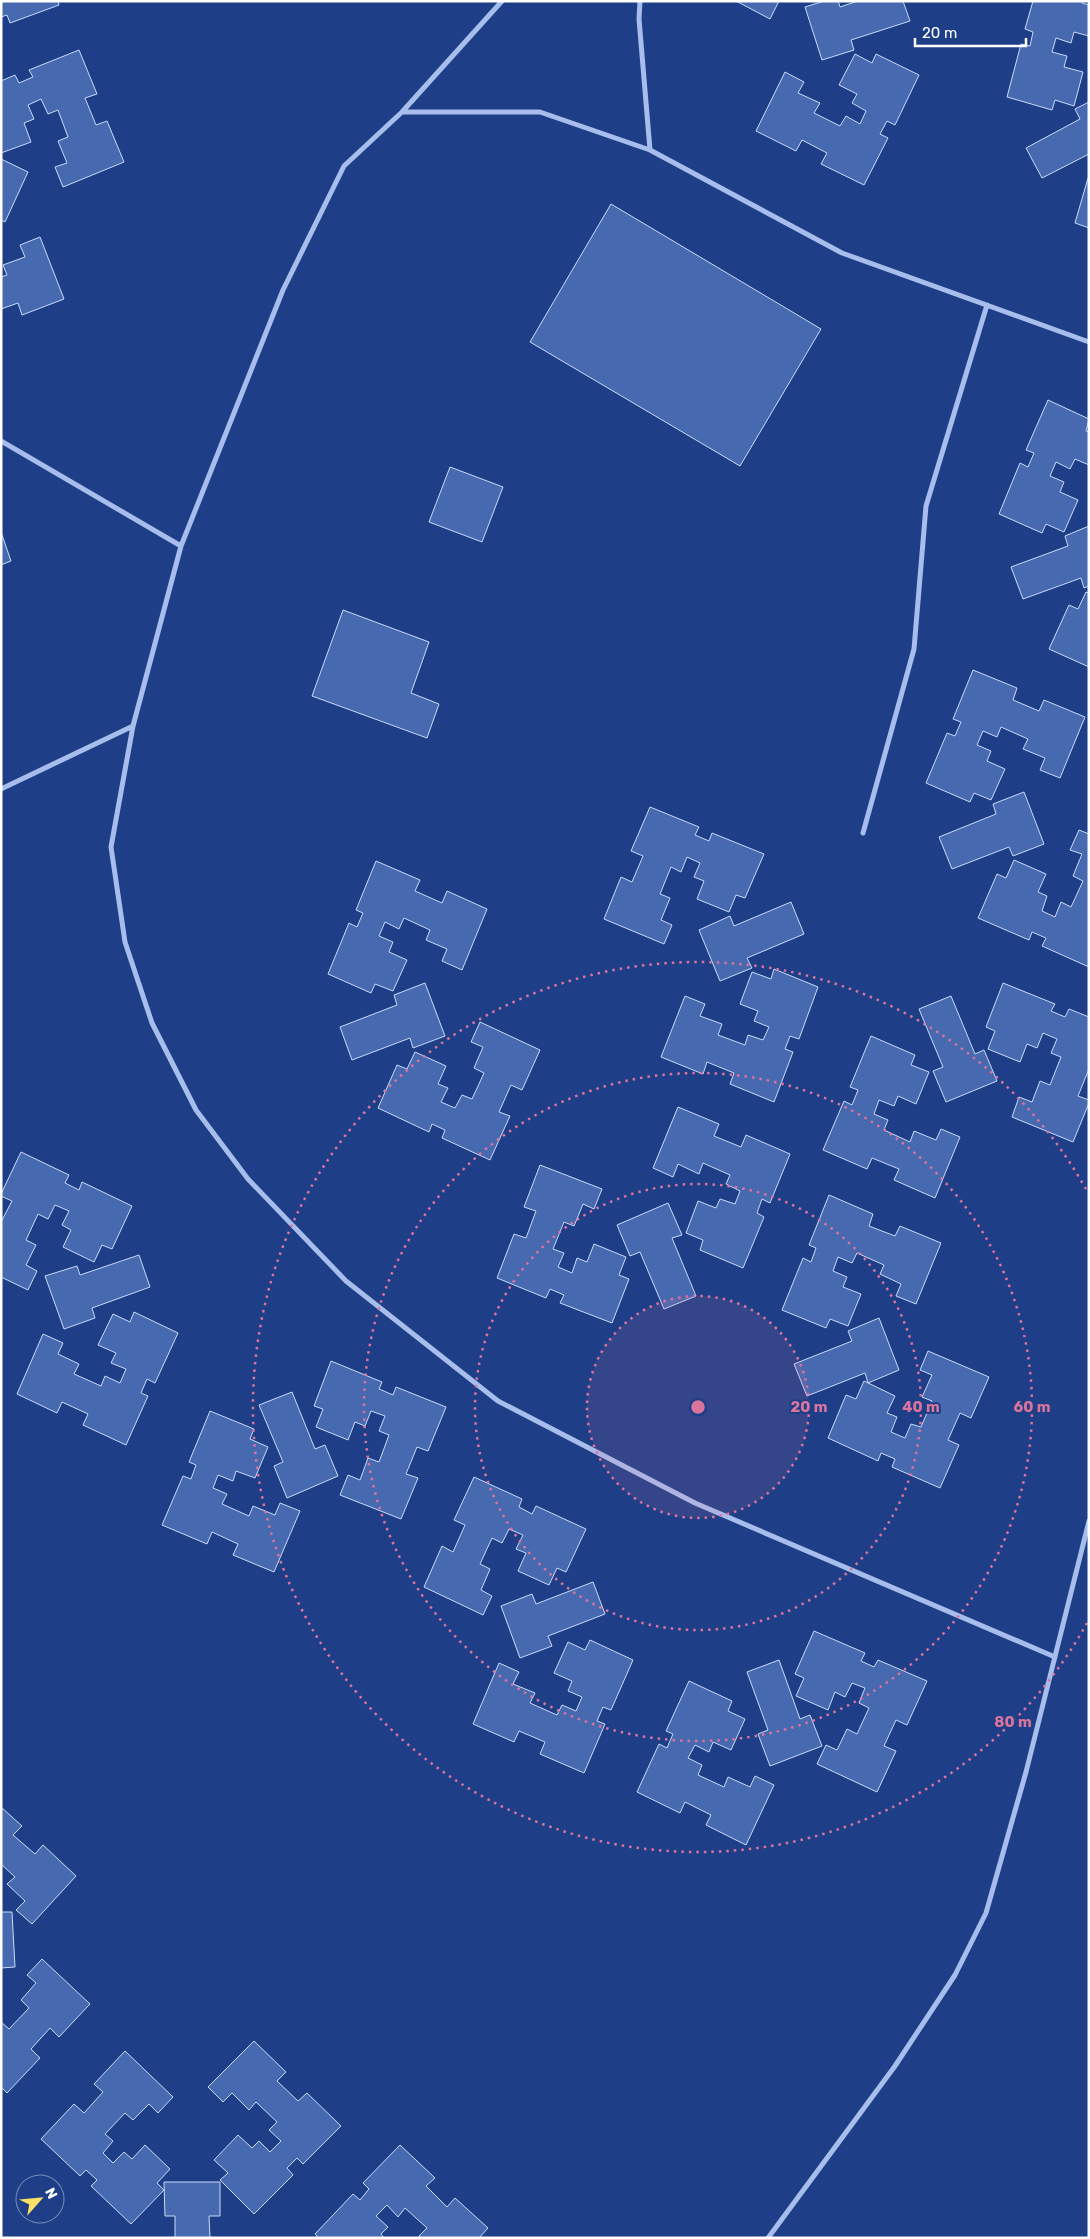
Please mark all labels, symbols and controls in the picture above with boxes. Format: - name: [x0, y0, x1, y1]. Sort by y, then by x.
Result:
- scale bar: [915, 15, 1026, 47]
- text: 20 m: [922, 24, 957, 42]
- centre of rings: [689, 1398, 707, 1416]
- text: 20 m: [791, 1398, 827, 1416]
- text: 40 m: [902, 1398, 940, 1416]
- text: 60 m: [1014, 1398, 1050, 1416]
- text: 80 m: [994, 1713, 1032, 1731]
- north arrow: [15, 2174, 65, 2224]
- text: N: [41, 2185, 61, 2202]

